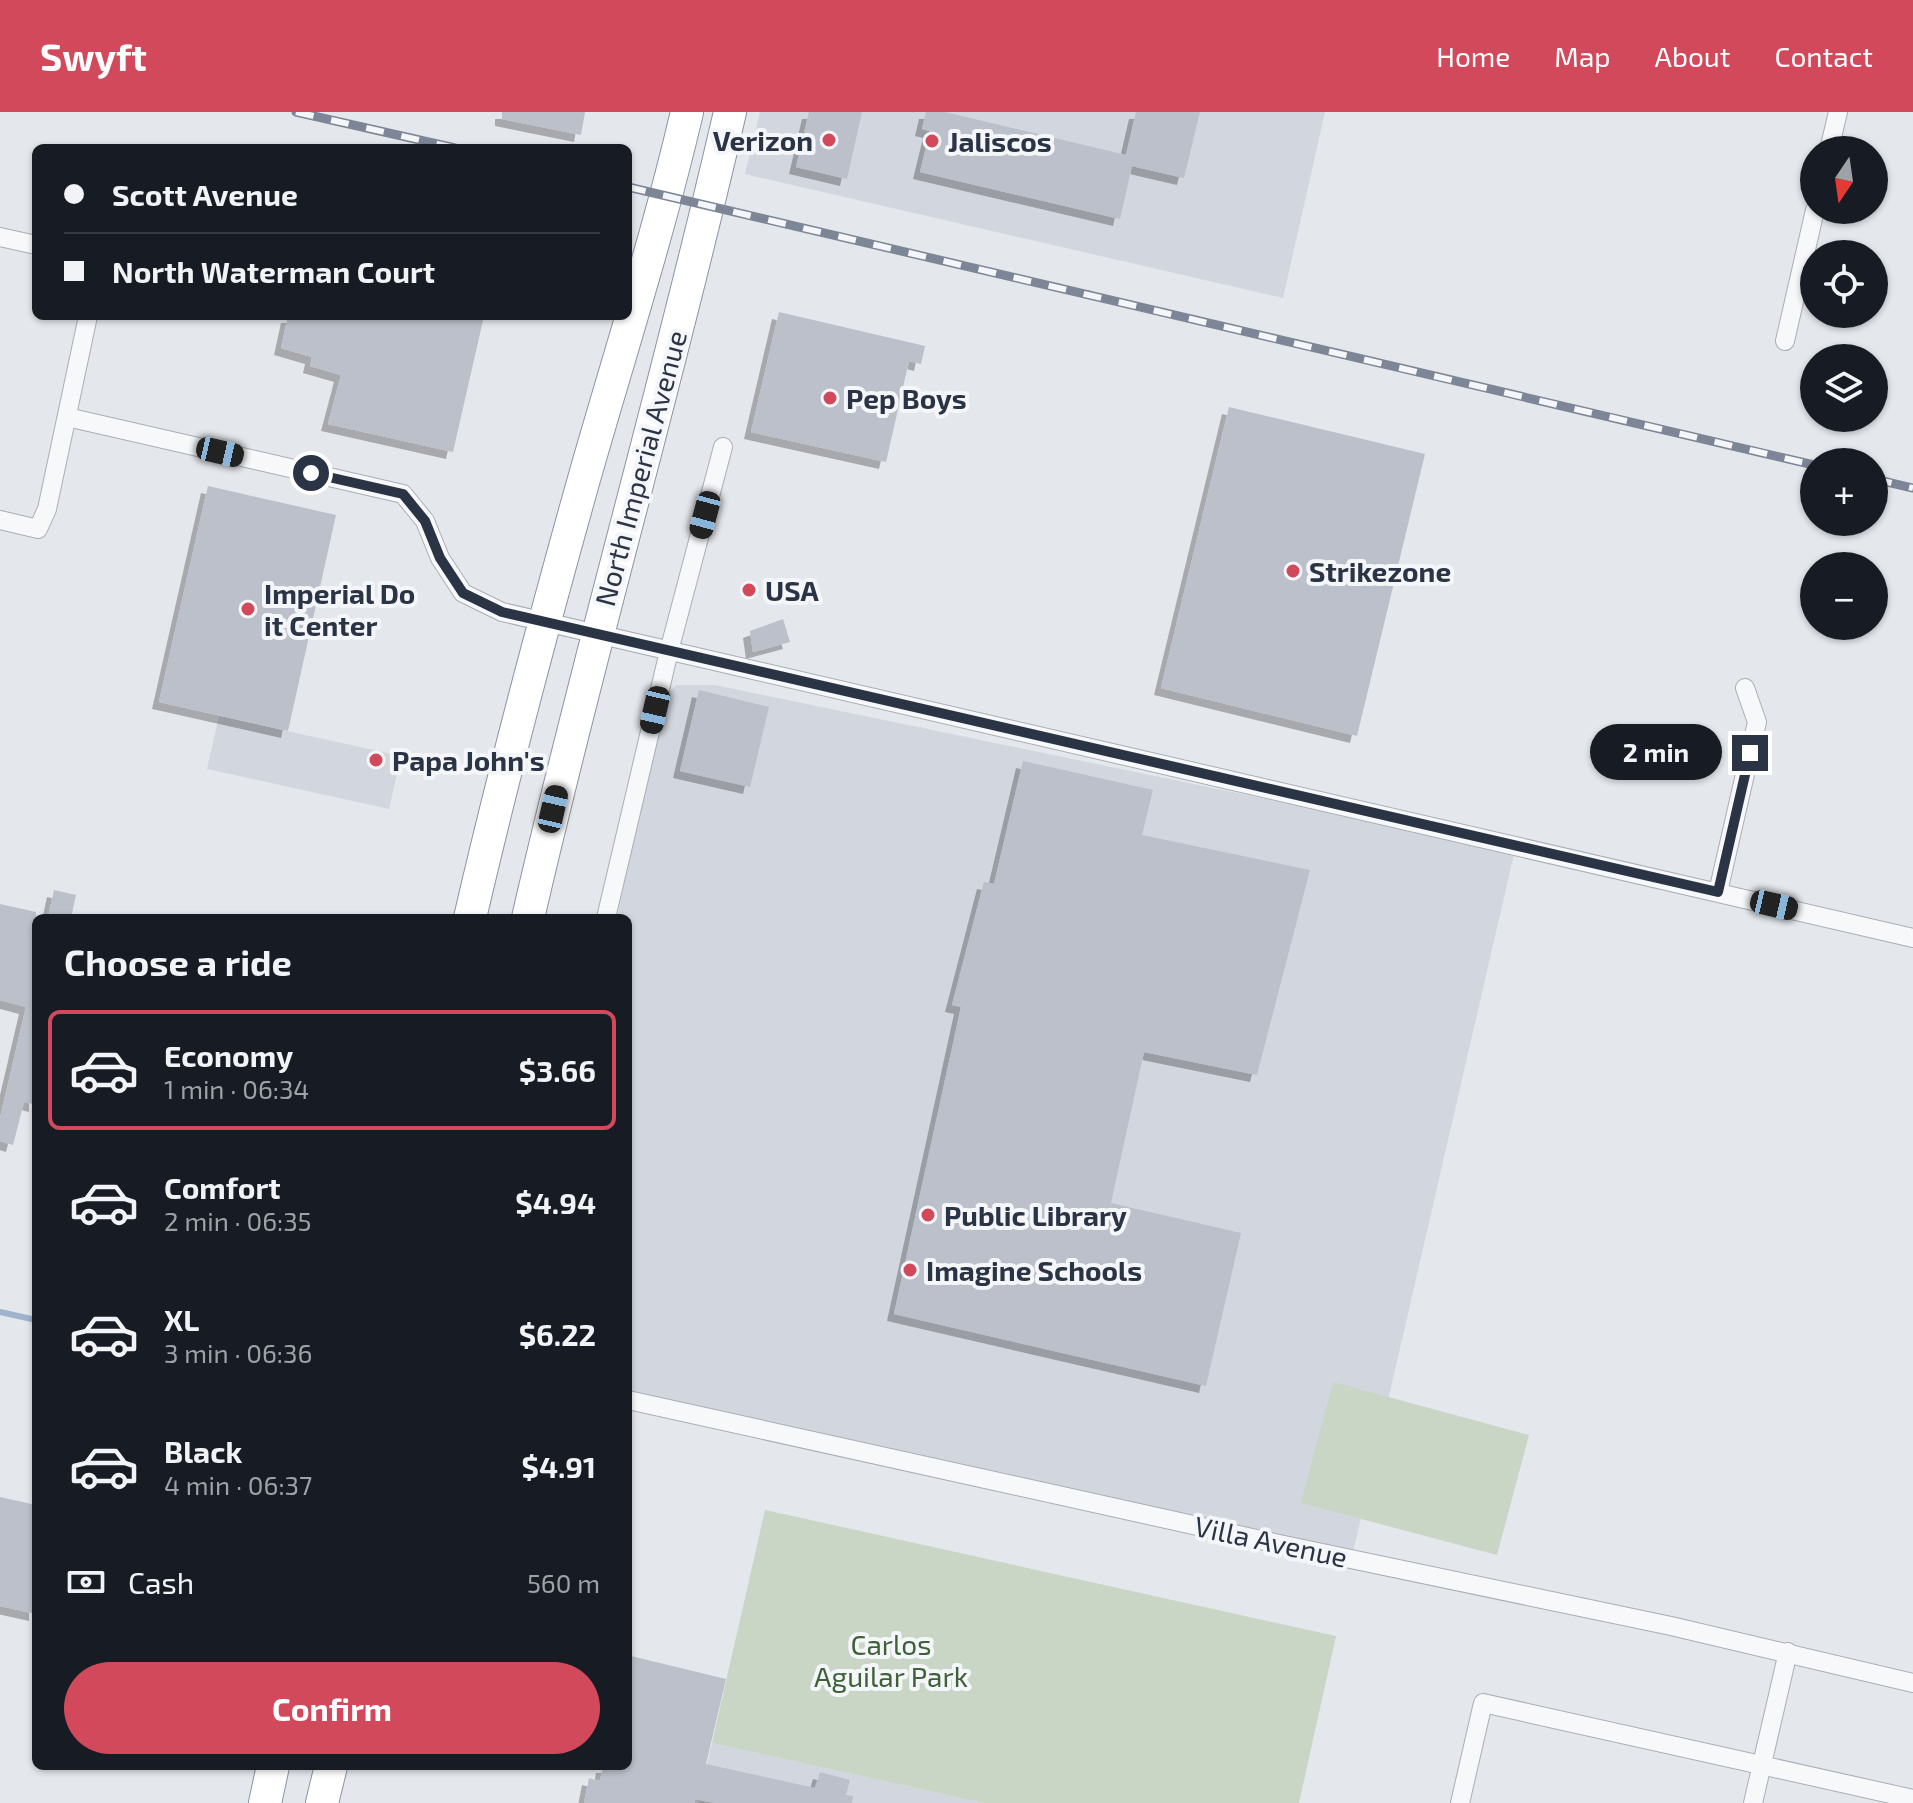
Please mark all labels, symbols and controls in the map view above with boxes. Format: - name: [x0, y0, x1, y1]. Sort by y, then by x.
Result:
- text: Swyft: [40, 33, 147, 79]
- text: Home: [1436, 39, 1510, 73]
- text: Map: [1554, 39, 1611, 73]
- text: About: [1655, 39, 1730, 73]
- text: Contact: [1774, 39, 1873, 73]
- place label: Verizon: [713, 123, 813, 157]
- place label: Jaliscos: [948, 124, 1052, 158]
- marker: Verizon: [820, 131, 838, 149]
- marker: Jaliscos: [923, 132, 941, 150]
- north arrow: [1800, 136, 1888, 224]
- map controls: [1800, 136, 1888, 640]
- text: Scott Avenue: [112, 176, 298, 212]
- button: locate: [1800, 240, 1888, 328]
- text: North Waterman Court: [112, 253, 435, 289]
- street label: North Imperial Avenue: [587, 327, 693, 609]
- button: layers: [1800, 344, 1888, 432]
- place label: Pep Boys: [846, 381, 967, 415]
- marker: Pep Boys: [821, 389, 839, 407]
- car: [194, 435, 246, 469]
- button: +: [1800, 448, 1888, 536]
- route start: [293, 455, 329, 491]
- car: [687, 489, 723, 541]
- button: −: [1800, 552, 1888, 640]
- place label: Strikezone: [1309, 554, 1451, 588]
- marker: Strikezone: [1284, 562, 1302, 580]
- place label: USA: [765, 573, 820, 607]
- place label: Imperial Do it Center: [264, 576, 415, 642]
- marker: USA: [740, 581, 758, 599]
- marker: Imperial Do it Center: [239, 600, 257, 618]
- car: [638, 684, 672, 736]
- callout: 2 min: [1590, 725, 1722, 781]
- route end: [1732, 735, 1768, 771]
- text: 2 min: [1623, 736, 1689, 767]
- place label: Papa John's: [392, 743, 545, 777]
- marker: Papa John's: [367, 751, 385, 769]
- car: [536, 783, 570, 835]
- car: [1748, 888, 1800, 922]
- text: Choose a ride: [64, 940, 292, 983]
- icon: car: [68, 1034, 140, 1106]
- text: Economy: [164, 1037, 293, 1073]
- text: $3.66: [519, 1052, 596, 1088]
- text: 1 min · 06:34: [164, 1073, 309, 1104]
- icon: car: [68, 1166, 140, 1238]
- text: Comfort: [164, 1169, 281, 1205]
- text: $4.94: [515, 1184, 596, 1220]
- place label: Public Library: [944, 1198, 1127, 1232]
- text: 2 min · 06:35: [164, 1205, 312, 1236]
- marker: Public Library: [919, 1206, 937, 1224]
- place label: Imagine Schools: [926, 1253, 1142, 1287]
- marker: Imagine Schools: [901, 1261, 919, 1279]
- icon: car: [68, 1298, 140, 1370]
- text: XL: [164, 1301, 199, 1337]
- text: $6.22: [519, 1316, 596, 1352]
- text: 3 min · 06:36: [164, 1337, 312, 1368]
- icon: car: [68, 1430, 140, 1502]
- text: Black: [164, 1433, 242, 1469]
- text: $4.91: [522, 1448, 596, 1484]
- text: 4 min · 06:37: [164, 1469, 312, 1500]
- street label: Villa Avenue: [1191, 1508, 1351, 1574]
- icon: cash: [64, 1560, 108, 1604]
- text: Cash: [128, 1564, 194, 1600]
- text: 560 m: [527, 1567, 600, 1598]
- park label: Carlos Aguilar Park: [814, 1627, 968, 1693]
- button: Confirm: [64, 1662, 600, 1754]

